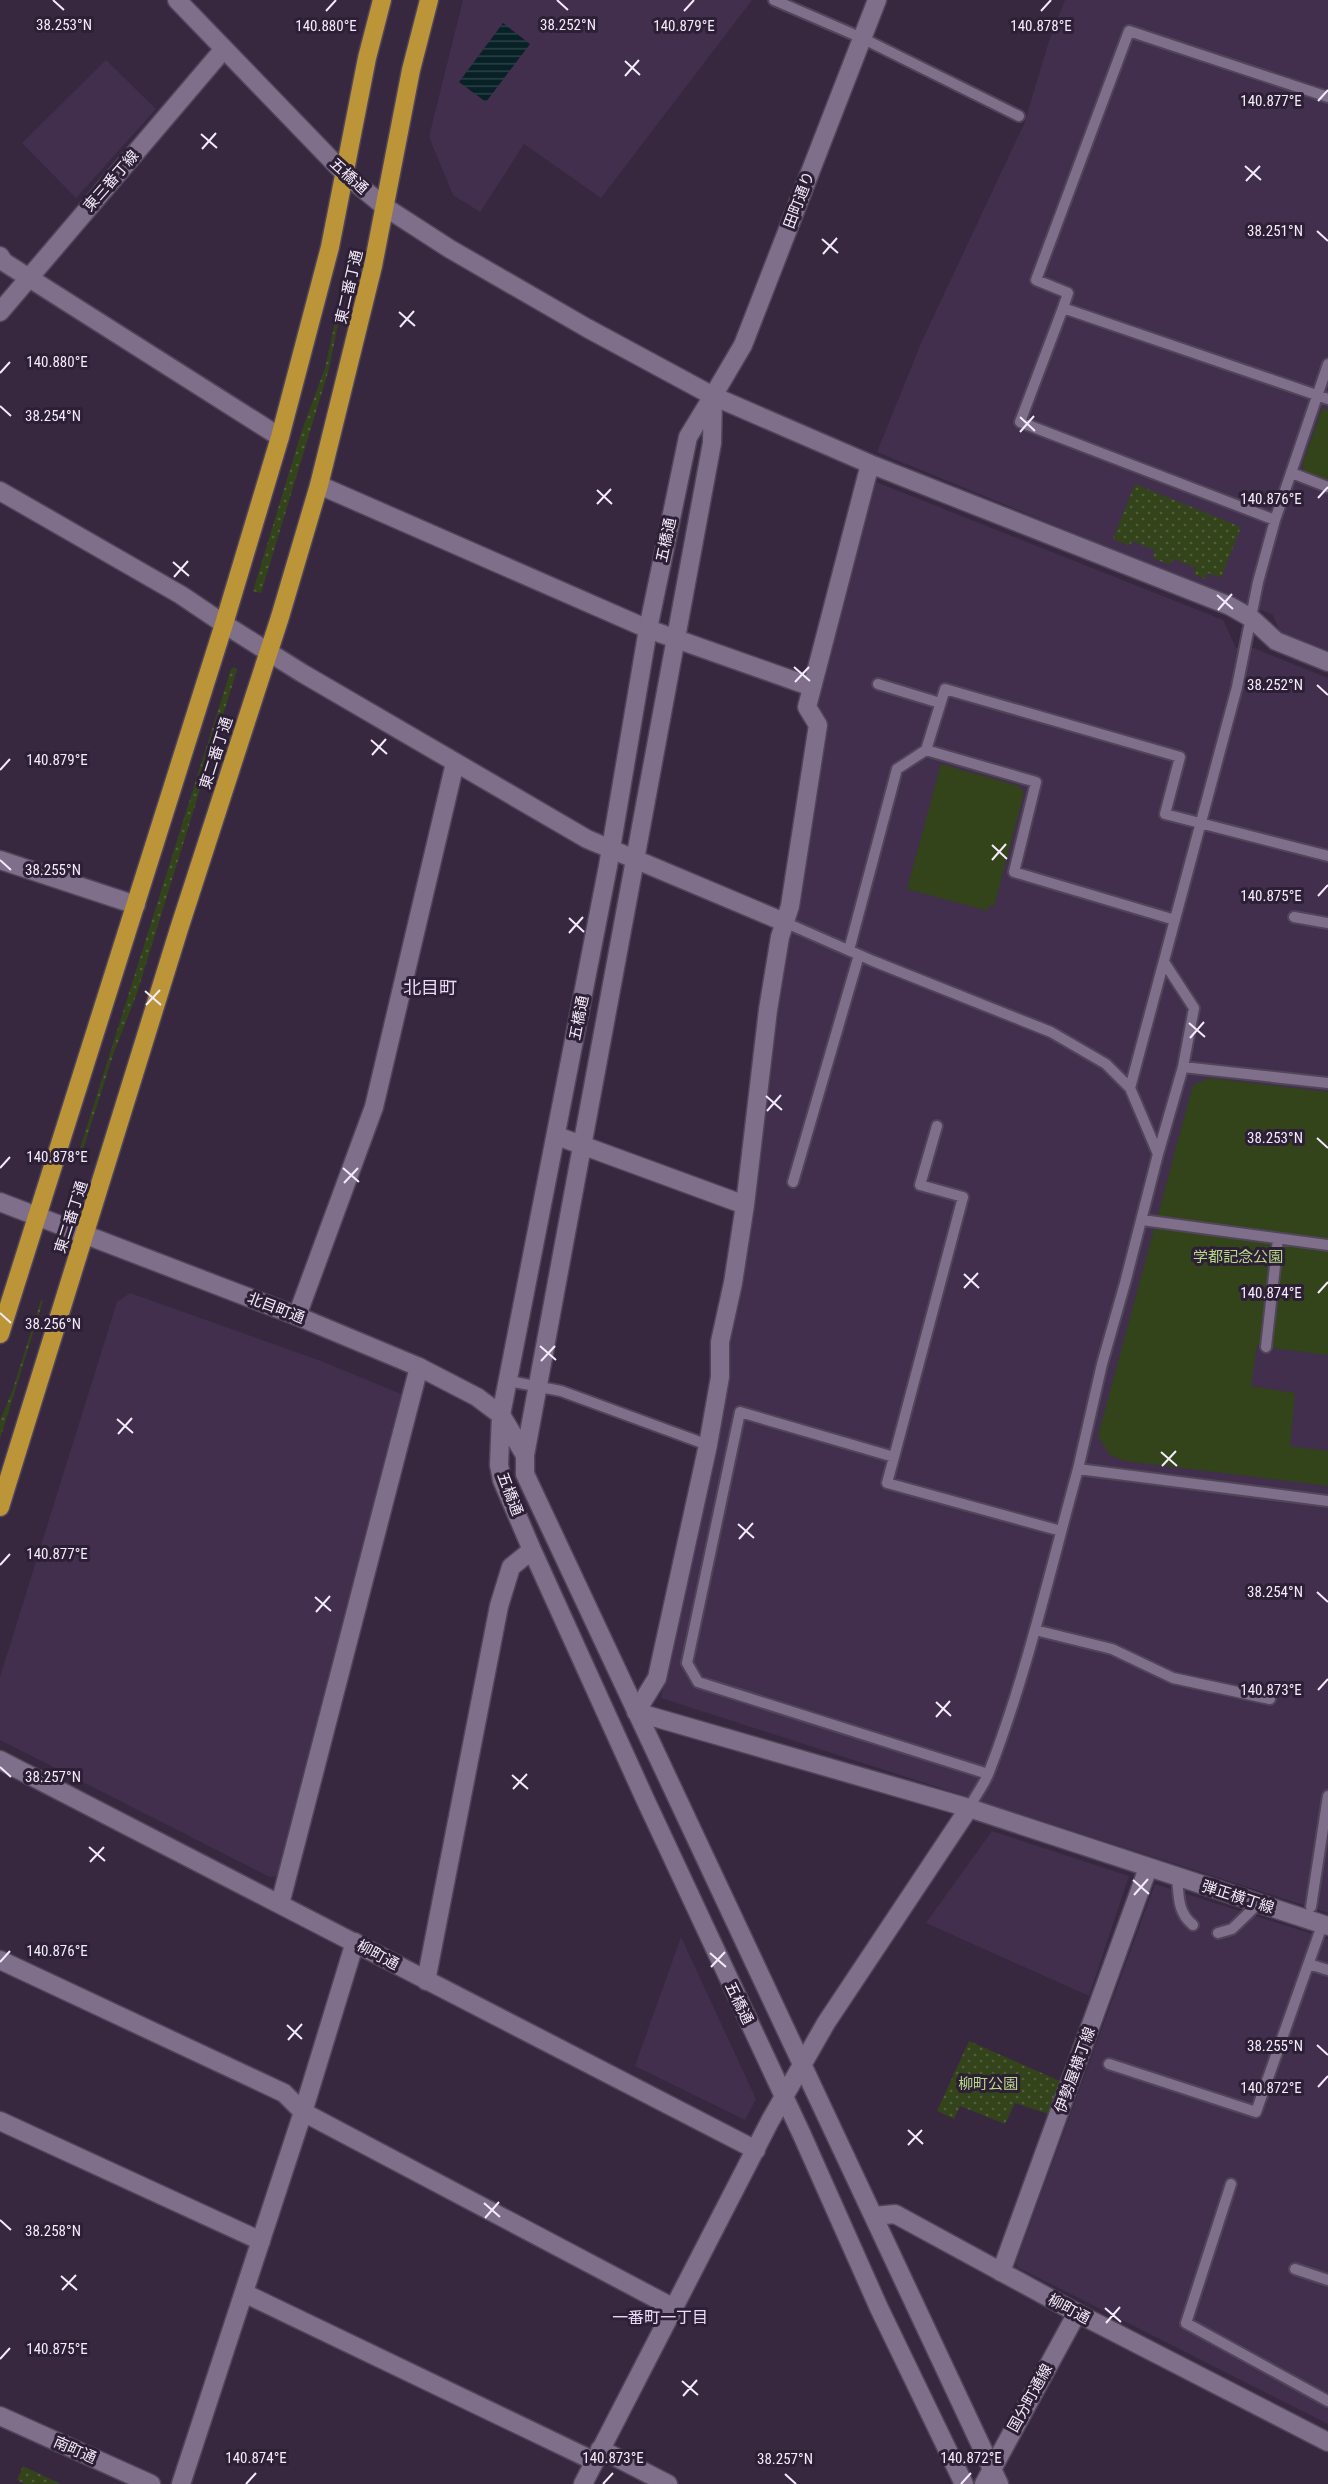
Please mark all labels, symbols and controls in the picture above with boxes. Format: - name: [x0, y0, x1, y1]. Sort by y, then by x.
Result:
- text: 38.253°N: [36, 16, 92, 34]
- text: 38.252°N: [540, 16, 596, 34]
- text: 140.880°E: [295, 17, 357, 35]
- text: 140.879°E: [653, 17, 715, 35]
- text: 140.878°E: [1010, 17, 1072, 35]
- text: 140.877°E: [1240, 92, 1302, 110]
- street label: 東三番丁線: [80, 147, 142, 215]
- street label: 五橋通: [326, 154, 372, 198]
- street label: 田町通り: [780, 169, 818, 231]
- text: 38.251°N: [1247, 222, 1303, 240]
- street label: 東二番丁通: [332, 248, 366, 326]
- text: 140.880°E: [26, 353, 88, 371]
- text: 38.254°N: [25, 407, 81, 425]
- text: 140.876°E: [1240, 490, 1302, 508]
- street label: 五橋通: [653, 516, 679, 564]
- text: 38.252°N: [1247, 676, 1303, 694]
- street label: 東二番丁通: [196, 715, 236, 791]
- text: 140.879°E: [26, 751, 88, 769]
- text: 38.255°N: [25, 861, 81, 879]
- text: 140.875°E: [1240, 887, 1302, 905]
- district label: 北目町: [403, 977, 457, 998]
- street label: 五橋通: [566, 994, 592, 1042]
- text: 38.253°N: [1247, 1129, 1303, 1147]
- text: 140.878°E: [26, 1148, 88, 1166]
- street label: 東二番丁通: [51, 1179, 91, 1255]
- park label: 学都記念公園: [1193, 1248, 1283, 1266]
- text: 140.874°E: [1240, 1284, 1302, 1302]
- street label: 北目町通: [245, 1289, 307, 1327]
- text: 38.256°N: [25, 1315, 81, 1333]
- street label: 五橋通: [494, 1470, 526, 1518]
- text: 140.877°E: [26, 1545, 88, 1563]
- text: 38.254°N: [1247, 1583, 1303, 1601]
- text: 140.873°E: [1240, 1681, 1302, 1699]
- text: 38.257°N: [25, 1768, 81, 1786]
- street label: 弾正横丁線: [1200, 1877, 1276, 1917]
- street label: 柳町通: [354, 1936, 402, 1974]
- text: 140.876°E: [26, 1942, 88, 1960]
- street label: 五橋通: [721, 1979, 757, 2027]
- street label: 伊勢屋横丁線: [1051, 2025, 1099, 2115]
- text: 38.255°N: [1247, 2037, 1303, 2055]
- park label: 柳町公園: [958, 2075, 1018, 2093]
- text: 140.872°E: [1240, 2079, 1302, 2097]
- text: 38.258°N: [25, 2222, 81, 2240]
- street label: 柳町通: [1045, 2290, 1093, 2328]
- district label: 一番町一丁目: [612, 2308, 708, 2327]
- text: 140.875°E: [26, 2340, 88, 2358]
- street label: 国分町通線: [1004, 2361, 1056, 2435]
- street label: 南町通: [51, 2433, 99, 2467]
- text: 140.874°E: [225, 2449, 287, 2467]
- text: 140.873°E: [582, 2449, 644, 2467]
- text: 140.872°E: [940, 2449, 1002, 2467]
- text: 38.257°N: [757, 2450, 813, 2468]

